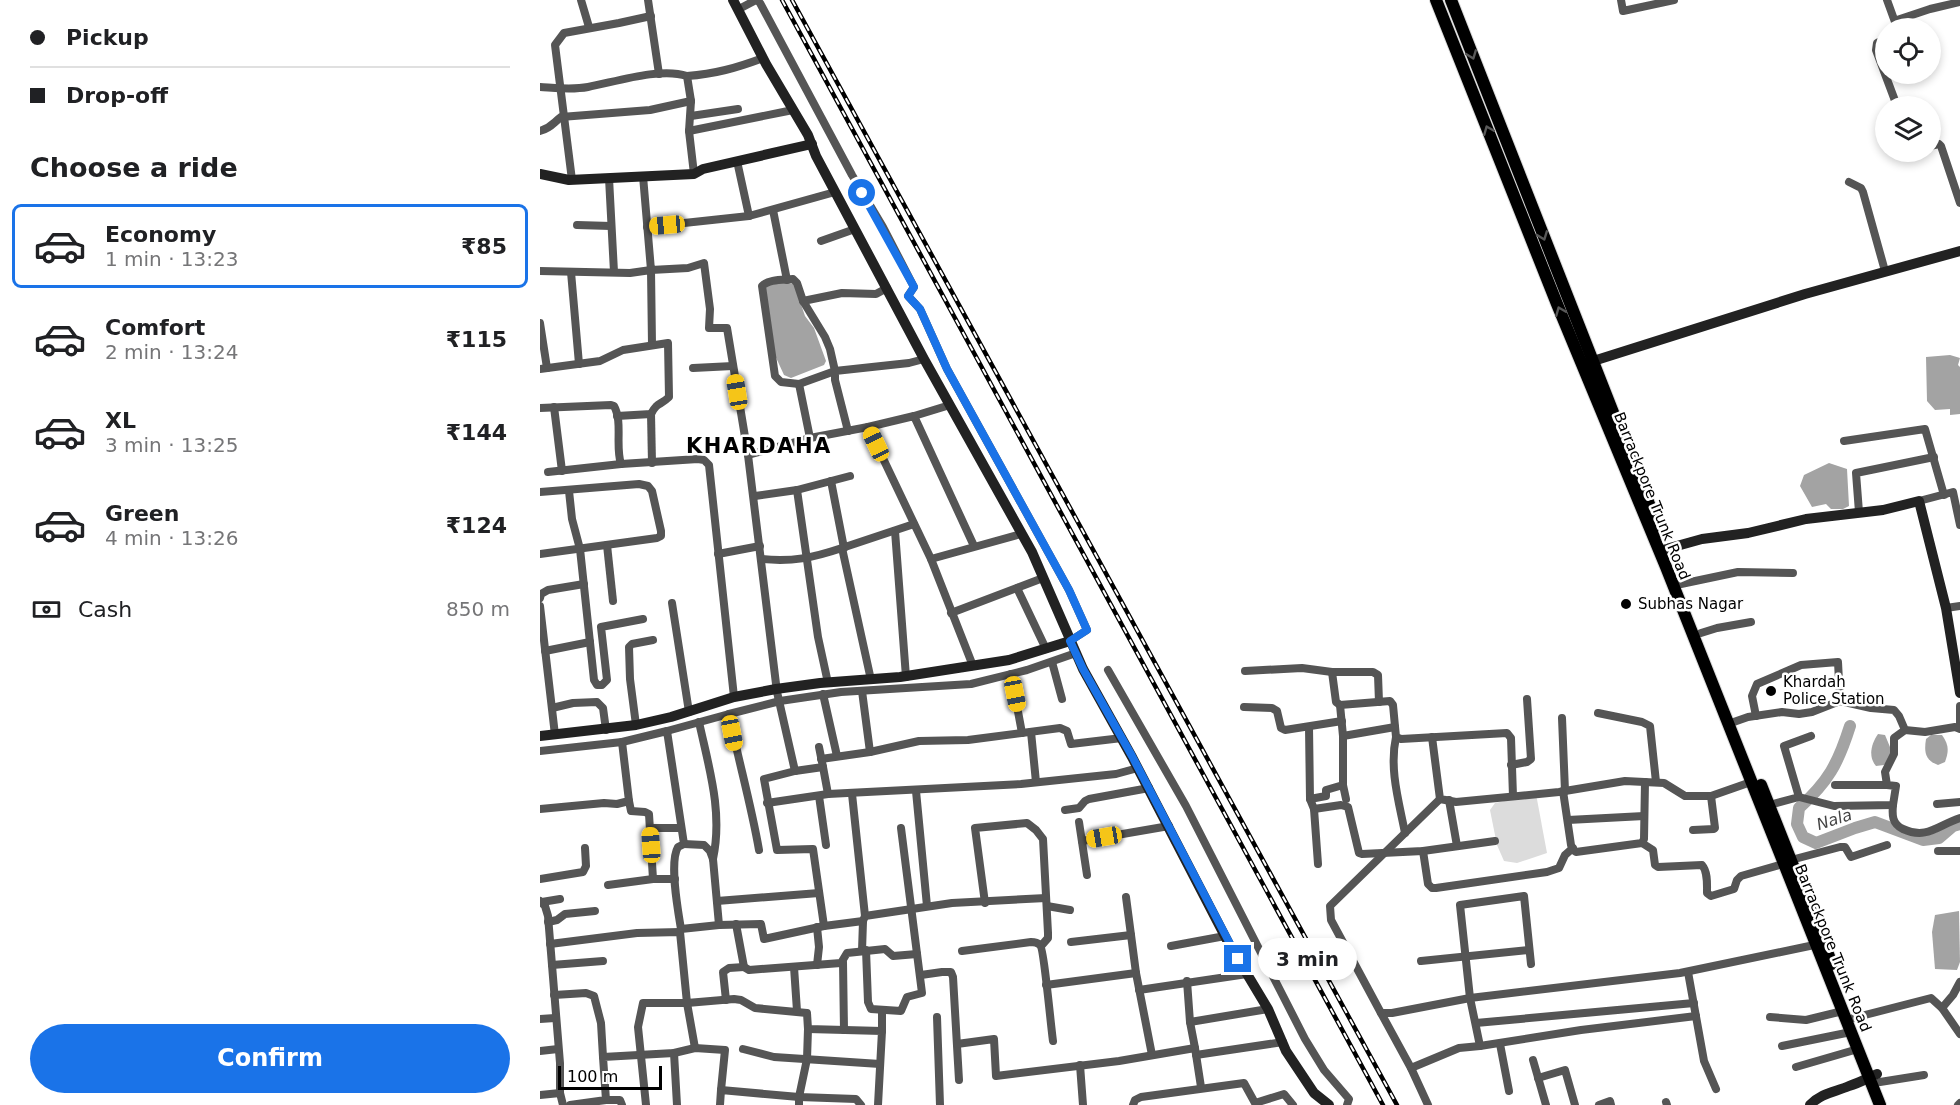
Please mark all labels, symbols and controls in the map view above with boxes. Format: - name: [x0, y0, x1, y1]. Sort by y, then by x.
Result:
- map controls: [1875, 18, 1941, 162]
- button: locate: [1875, 18, 1941, 84]
- text: Pickup: [66, 25, 149, 50]
- one-way arrow: [1465, 48, 1477, 59]
- text: Drop-off: [66, 83, 168, 108]
- button: layers: [1875, 96, 1941, 162]
- one-way arrow: [1483, 125, 1495, 136]
- text: Choose a ride: [30, 152, 238, 183]
- route start: [848, 179, 875, 206]
- car: [648, 214, 686, 236]
- icon: car: [33, 219, 87, 273]
- text: Economy: [105, 222, 216, 247]
- one-way arrow: [1536, 230, 1548, 241]
- text: ₹85: [461, 234, 507, 259]
- text: 1 min · 13:23: [105, 247, 239, 271]
- one-way arrow: [1555, 306, 1567, 317]
- icon: car: [33, 312, 87, 366]
- text: Comfort: [105, 315, 205, 340]
- text: ₹115: [446, 327, 507, 352]
- text: 2 min · 13:24: [105, 340, 239, 364]
- car: [725, 373, 749, 411]
- icon: car: [33, 405, 87, 459]
- text: XL: [105, 408, 136, 433]
- street label: Barrackpore Trunk Road: [1610, 409, 1694, 583]
- text: ₹144: [446, 420, 507, 445]
- car: [860, 424, 892, 464]
- text: 3 min · 13:25: [105, 433, 239, 457]
- district label: KHARDAHA: [686, 434, 832, 458]
- icon: car: [33, 498, 87, 552]
- text: Green: [105, 501, 179, 526]
- text: ₹124: [446, 513, 507, 538]
- text: 4 min · 13:26: [105, 526, 239, 550]
- icon: cash: [30, 593, 63, 626]
- place label: Subhas Nagar: [1638, 595, 1744, 613]
- text: Cash: [78, 597, 132, 622]
- text: 850 m: [446, 597, 510, 621]
- marker: Subhas Nagar: [1619, 597, 1633, 611]
- place label: Khardah Police Station: [1783, 673, 1885, 708]
- car: [1003, 675, 1027, 713]
- marker: Khardah Police Station: [1764, 684, 1778, 698]
- car: [720, 714, 744, 752]
- water label: Nala: [1814, 805, 1854, 834]
- car: [1085, 825, 1123, 849]
- car: [641, 826, 661, 864]
- street label: Barrackpore Trunk Road: [1791, 861, 1875, 1035]
- callout: 3 min: [1259, 938, 1358, 980]
- route end: [1224, 945, 1251, 972]
- text: 3 min: [1276, 947, 1339, 971]
- button: Confirm: [30, 1024, 510, 1093]
- scale bar: [558, 1063, 662, 1090]
- text: 100 m: [567, 1067, 618, 1086]

